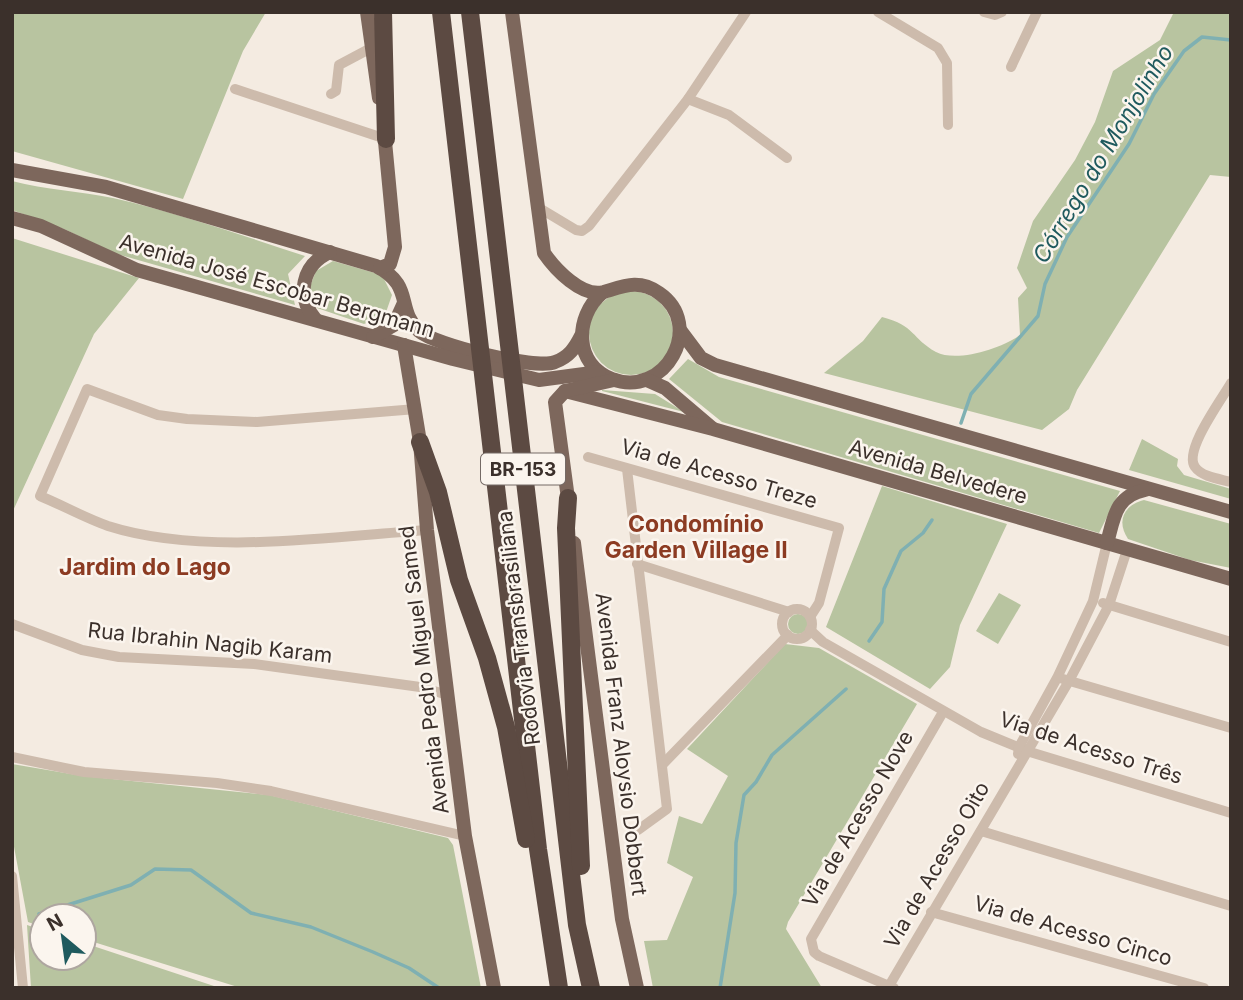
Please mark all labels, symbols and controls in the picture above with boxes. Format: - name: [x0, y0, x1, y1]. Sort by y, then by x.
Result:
- water label: Córrego do Monjolinho: [1027, 40, 1179, 268]
- street label: Avenida José Escobar Bergmann: [117, 228, 438, 343]
- street label: Via de Acesso Treze: [618, 434, 820, 514]
- street label: Avenida Belvedere: [846, 434, 1030, 509]
- road number: BR-153: [481, 454, 565, 484]
- street label: Rodovia Transbrasiliana: [492, 509, 545, 747]
- district label: Condomínio Garden Village II: [604, 510, 788, 564]
- street label: Avenida Pedro Miguel Samed: [393, 524, 454, 816]
- district label: Jardim do Lago: [59, 553, 231, 581]
- street label: Avenida Franz Aloysio Dobbert: [590, 591, 653, 897]
- street label: Rua Ibrahin Nagib Karam: [86, 617, 334, 668]
- street label: Via de Acesso Três: [996, 706, 1186, 789]
- street label: Via de Acesso Nove: [797, 726, 918, 911]
- street label: Via de Acesso Oito: [879, 777, 994, 952]
- street label: Via de Acesso Cinco: [971, 890, 1175, 971]
- north arrow: [28, 902, 98, 972]
- text: N: [43, 909, 67, 936]

